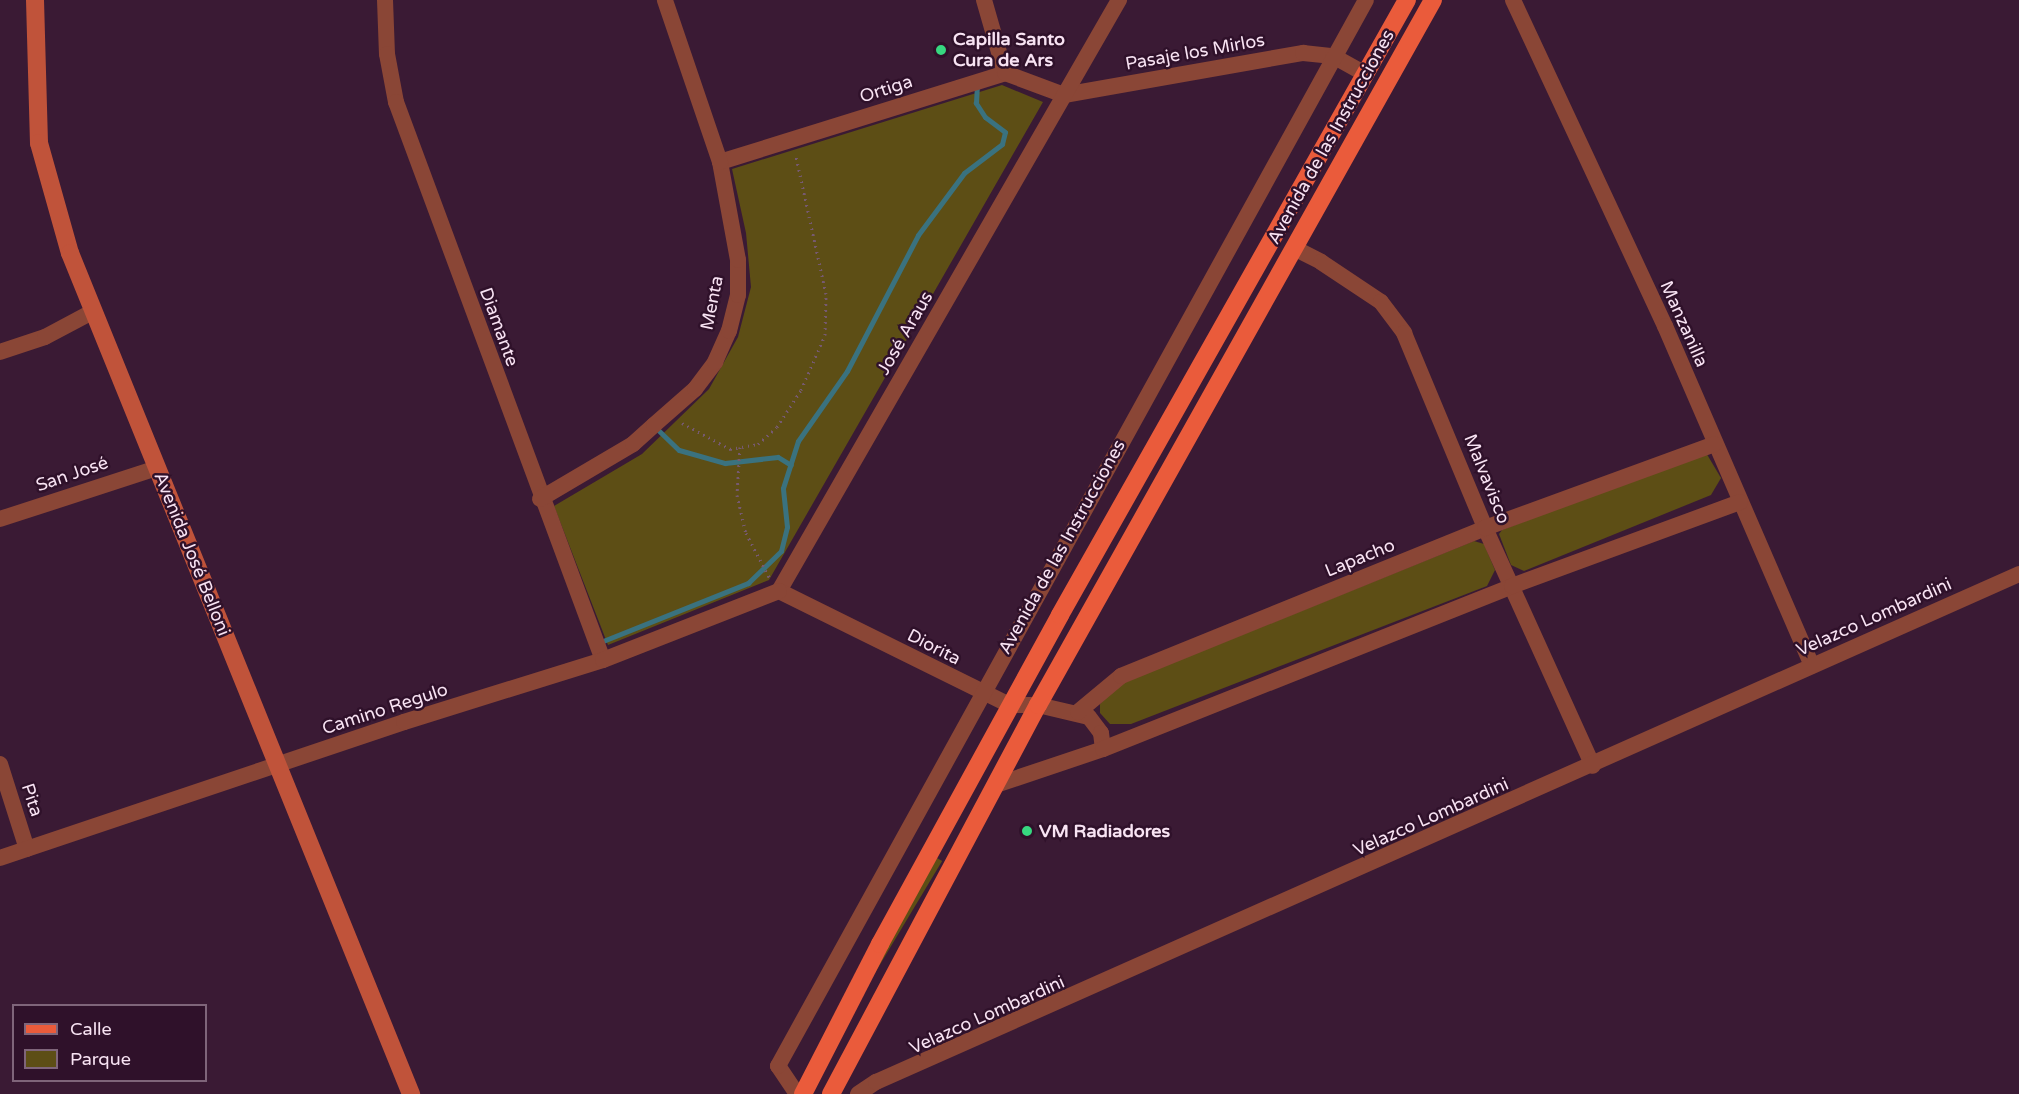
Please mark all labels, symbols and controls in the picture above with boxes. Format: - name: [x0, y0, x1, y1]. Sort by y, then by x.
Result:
- street label: Avenida de las Instrucciones: [1263, 26, 1399, 248]
- place label: Capilla Santo Cura de Ars: [953, 29, 1065, 72]
- street label: Pasaje los Mirlos: [1124, 29, 1266, 75]
- marker: Capilla Santo Cura de Ars: [934, 43, 948, 57]
- street label: Ortiga: [857, 70, 915, 108]
- street label: Menta: [696, 274, 728, 332]
- street label: Manzanilla: [1655, 278, 1713, 370]
- street label: Diamante: [475, 285, 523, 369]
- street label: José Araus: [872, 287, 938, 379]
- street label: Malvavisco: [1459, 431, 1515, 527]
- street label: Avenida de las Instrucciones: [994, 436, 1130, 658]
- street label: San José: [33, 452, 111, 496]
- street label: Avenida José Belloni: [149, 469, 235, 639]
- street label: Lapacho: [1322, 534, 1398, 582]
- street label: Velazco Lombardini: [1793, 573, 1955, 661]
- street label: Diorita: [904, 624, 964, 670]
- street label: Camino Regulo: [319, 678, 451, 740]
- street label: Velazco Lombardini: [1350, 773, 1512, 861]
- street label: Pita: [17, 781, 47, 819]
- place label: VM Radiadores: [1039, 820, 1170, 842]
- marker: VM Radiadores: [1020, 824, 1034, 838]
- street label: Velazco Lombardini: [906, 971, 1068, 1059]
- legend: [12, 1004, 207, 1082]
- text: Calle: [70, 1018, 112, 1040]
- text: Parque: [70, 1048, 131, 1070]

